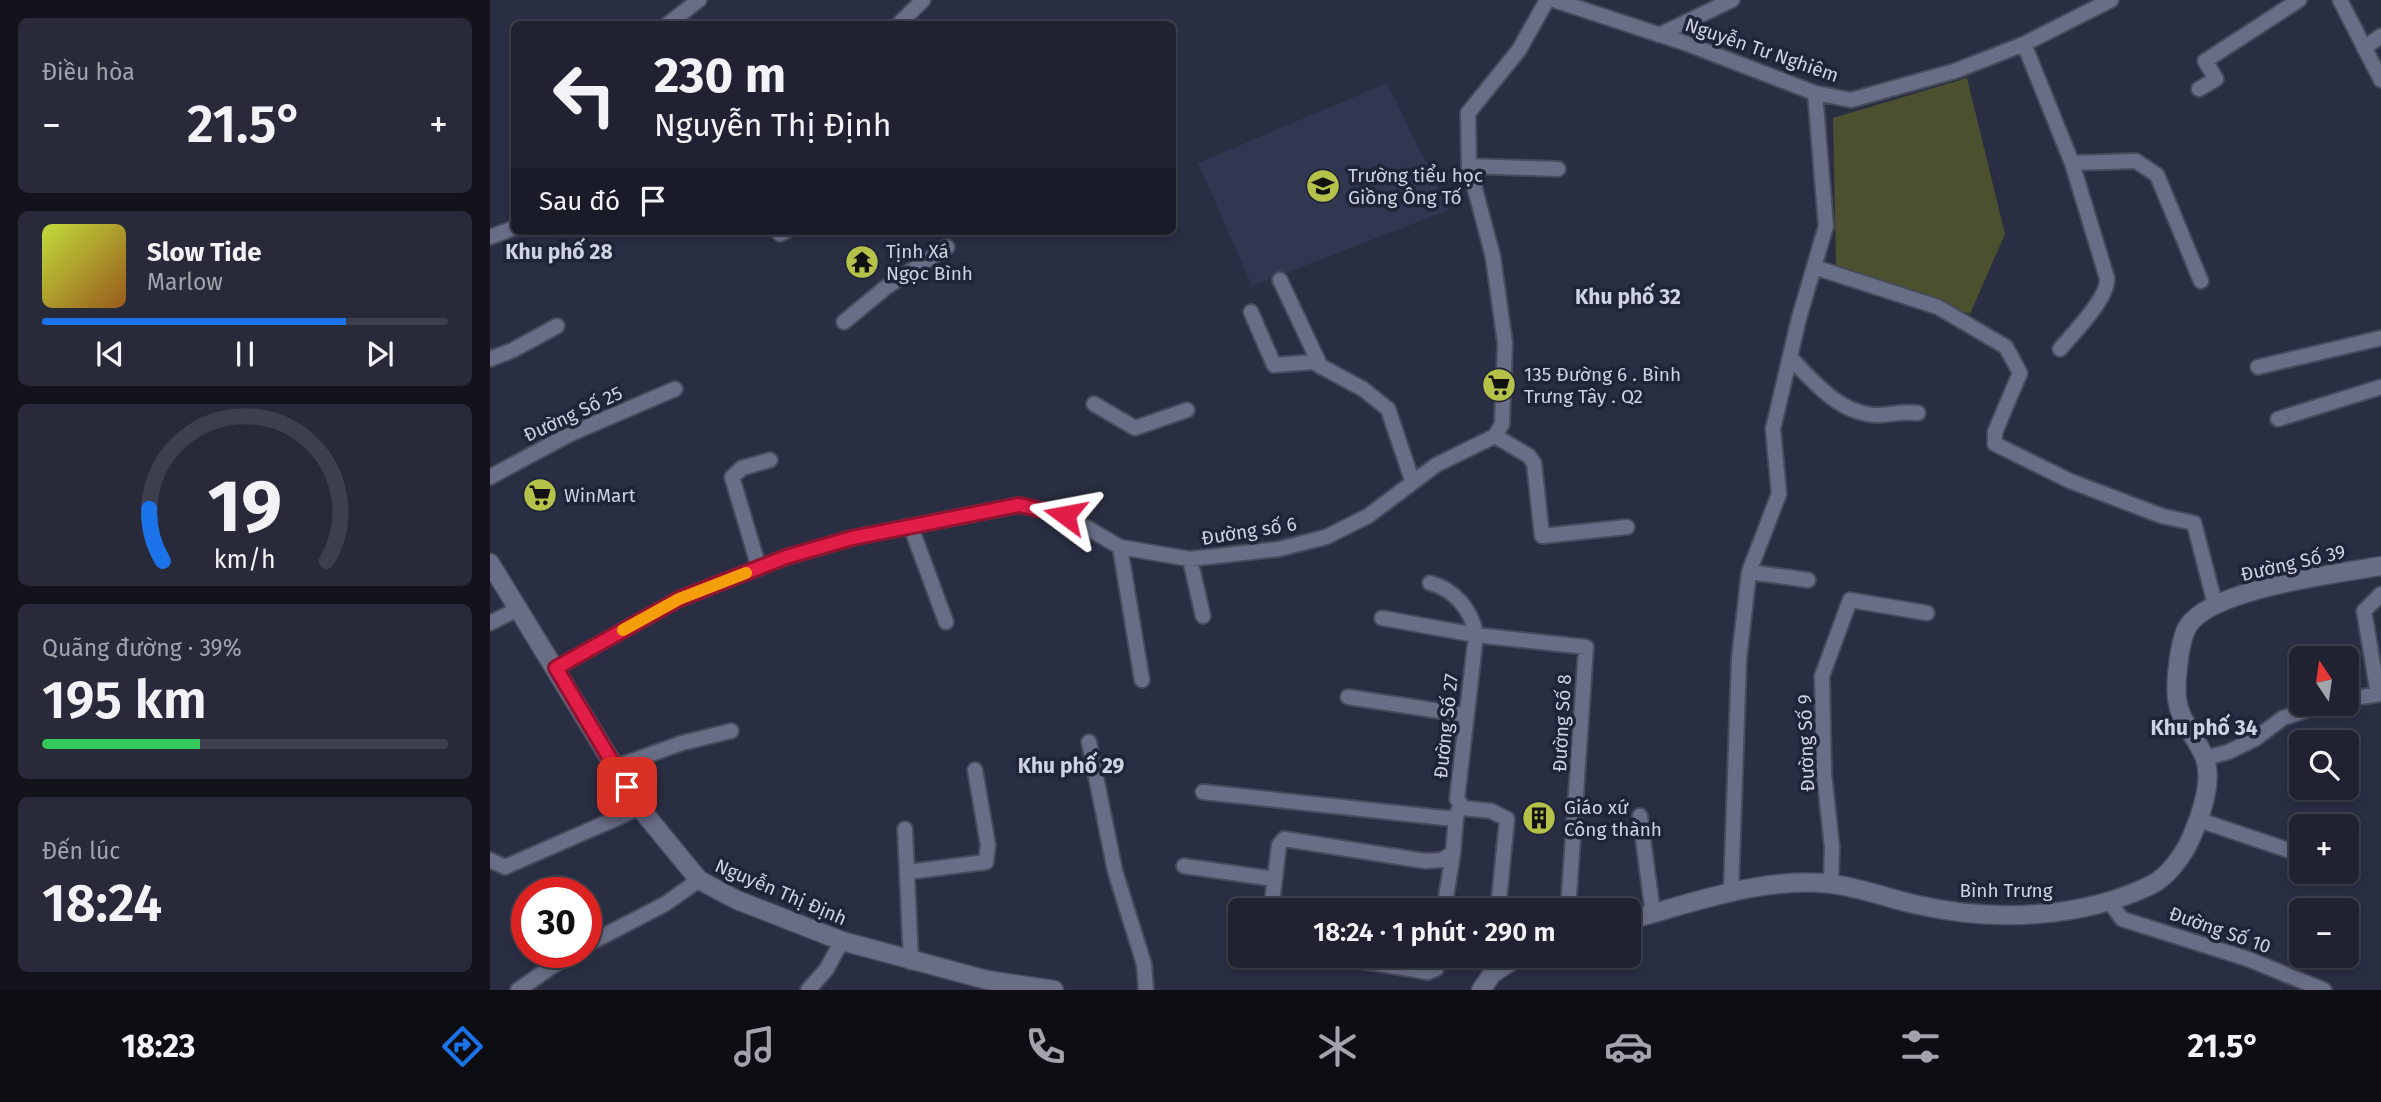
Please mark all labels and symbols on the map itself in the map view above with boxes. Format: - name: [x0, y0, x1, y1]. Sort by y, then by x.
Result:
- street label: Nguyễn Tư Nghiêm: [1682, 13, 1842, 87]
- place label: Trường tiểu học Giồng Ông Tố: [1348, 164, 1483, 209]
- school or university icon: Trường tiểu học Giồng Ông Tố: [1304, 167, 1342, 205]
- district label: Khu phố 28: [505, 237, 613, 265]
- place label: Tịnh Xá Ngọc Bình: [886, 240, 973, 285]
- temple icon: Tịnh Xá Ngọc Bình: [843, 243, 881, 281]
- district label: Khu phố 32: [1575, 282, 1681, 310]
- place label: 135 Đường 6 . Bình Trưng Tây . Q2: [1524, 363, 1681, 408]
- supermarket icon: 135 Đường 6 . Bình Trưng Tây . Q2: [1480, 366, 1518, 404]
- street label: Đường Số 25: [520, 381, 626, 447]
- supermarket icon: WinMart: [521, 476, 559, 514]
- position arrow: [1028, 478, 1102, 552]
- place label: WinMart: [564, 484, 636, 507]
- street label: Đường số 6: [1200, 512, 1298, 550]
- street label: Đường Số 39: [2238, 540, 2348, 586]
- north arrow: [2289, 646, 2359, 716]
- street label: Đường Số 27: [1429, 673, 1463, 779]
- street label: Đường Số 8: [1548, 674, 1576, 772]
- street label: Đường Số 9: [1793, 694, 1819, 792]
- district label: Khu phố 34: [2150, 713, 2258, 741]
- district label: Khu phố 29: [1018, 751, 1125, 779]
- pin: [597, 757, 657, 817]
- place label: Giáo xứ Công thành: [1564, 796, 1662, 841]
- building icon: Giáo xứ Công thành: [1520, 799, 1558, 837]
- street label: Nguyễn Thị Định: [712, 854, 850, 930]
- speed limit sign: 30: [511, 877, 602, 968]
- street label: Bình Trưng: [1959, 879, 2053, 902]
- street label: Đường Số 10: [2166, 902, 2274, 958]

